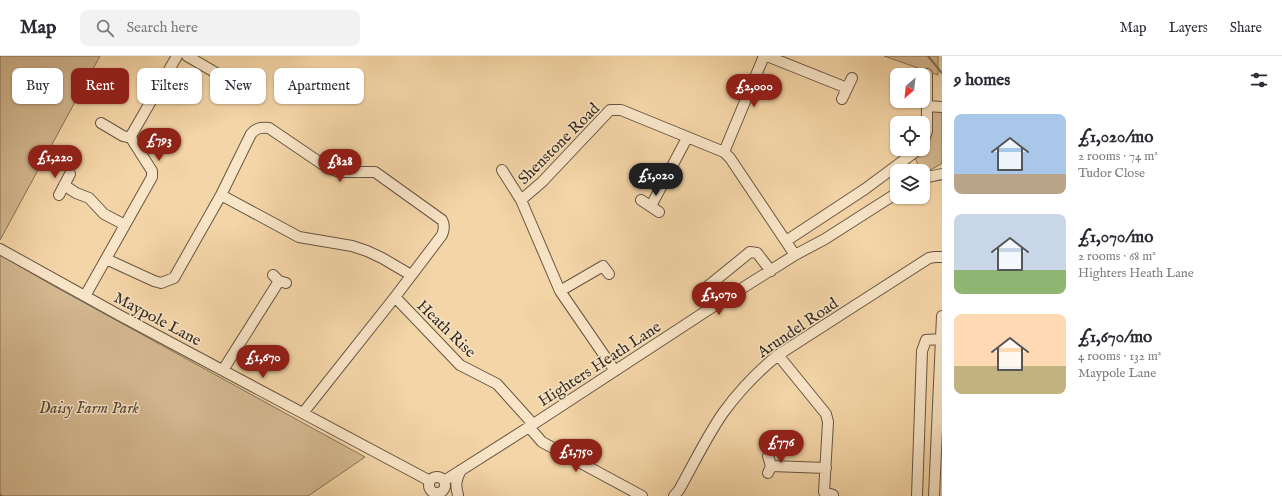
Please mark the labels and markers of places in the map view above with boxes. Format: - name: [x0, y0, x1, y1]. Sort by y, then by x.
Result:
- pin: £2,000: [721, 74, 787, 108]
- pin: £793: [135, 128, 183, 162]
- pin: £1,220: [22, 145, 88, 179]
- pin: £828: [316, 149, 364, 183]
- pin: £1,020: [623, 163, 689, 197]
- pin: £1,070: [686, 282, 752, 316]
- pin: £1,670: [230, 345, 296, 379]
- pin: £776: [757, 430, 805, 464]
- pin: £1,750: [543, 439, 609, 473]

